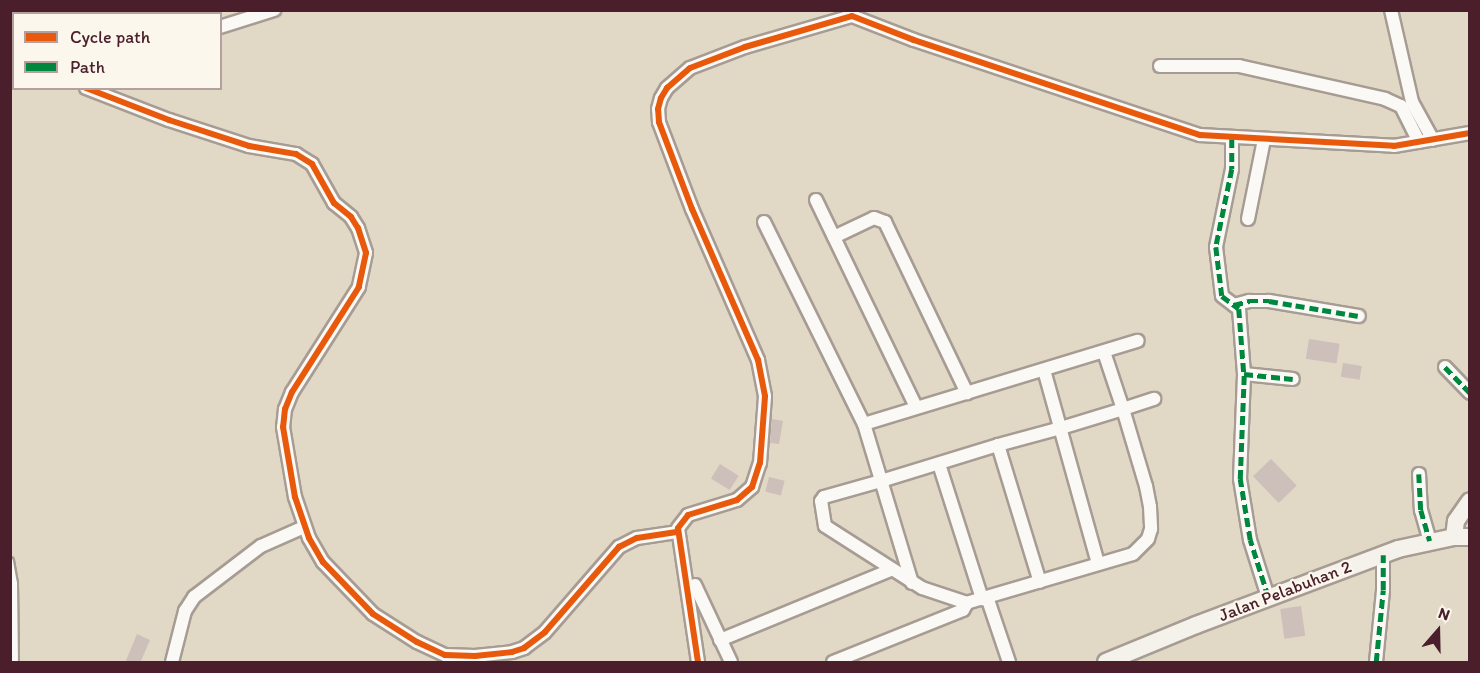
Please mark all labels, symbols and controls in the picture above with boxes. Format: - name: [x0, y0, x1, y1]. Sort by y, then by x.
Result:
- legend: [12, 12, 222, 90]
- text: Cycle path: [70, 26, 150, 48]
- text: Path: [70, 56, 105, 78]
- street label: Jalan Pelabuhan 2: [1216, 556, 1354, 626]
- north arrow: [1408, 601, 1468, 661]
- text: N: [1436, 603, 1453, 624]

